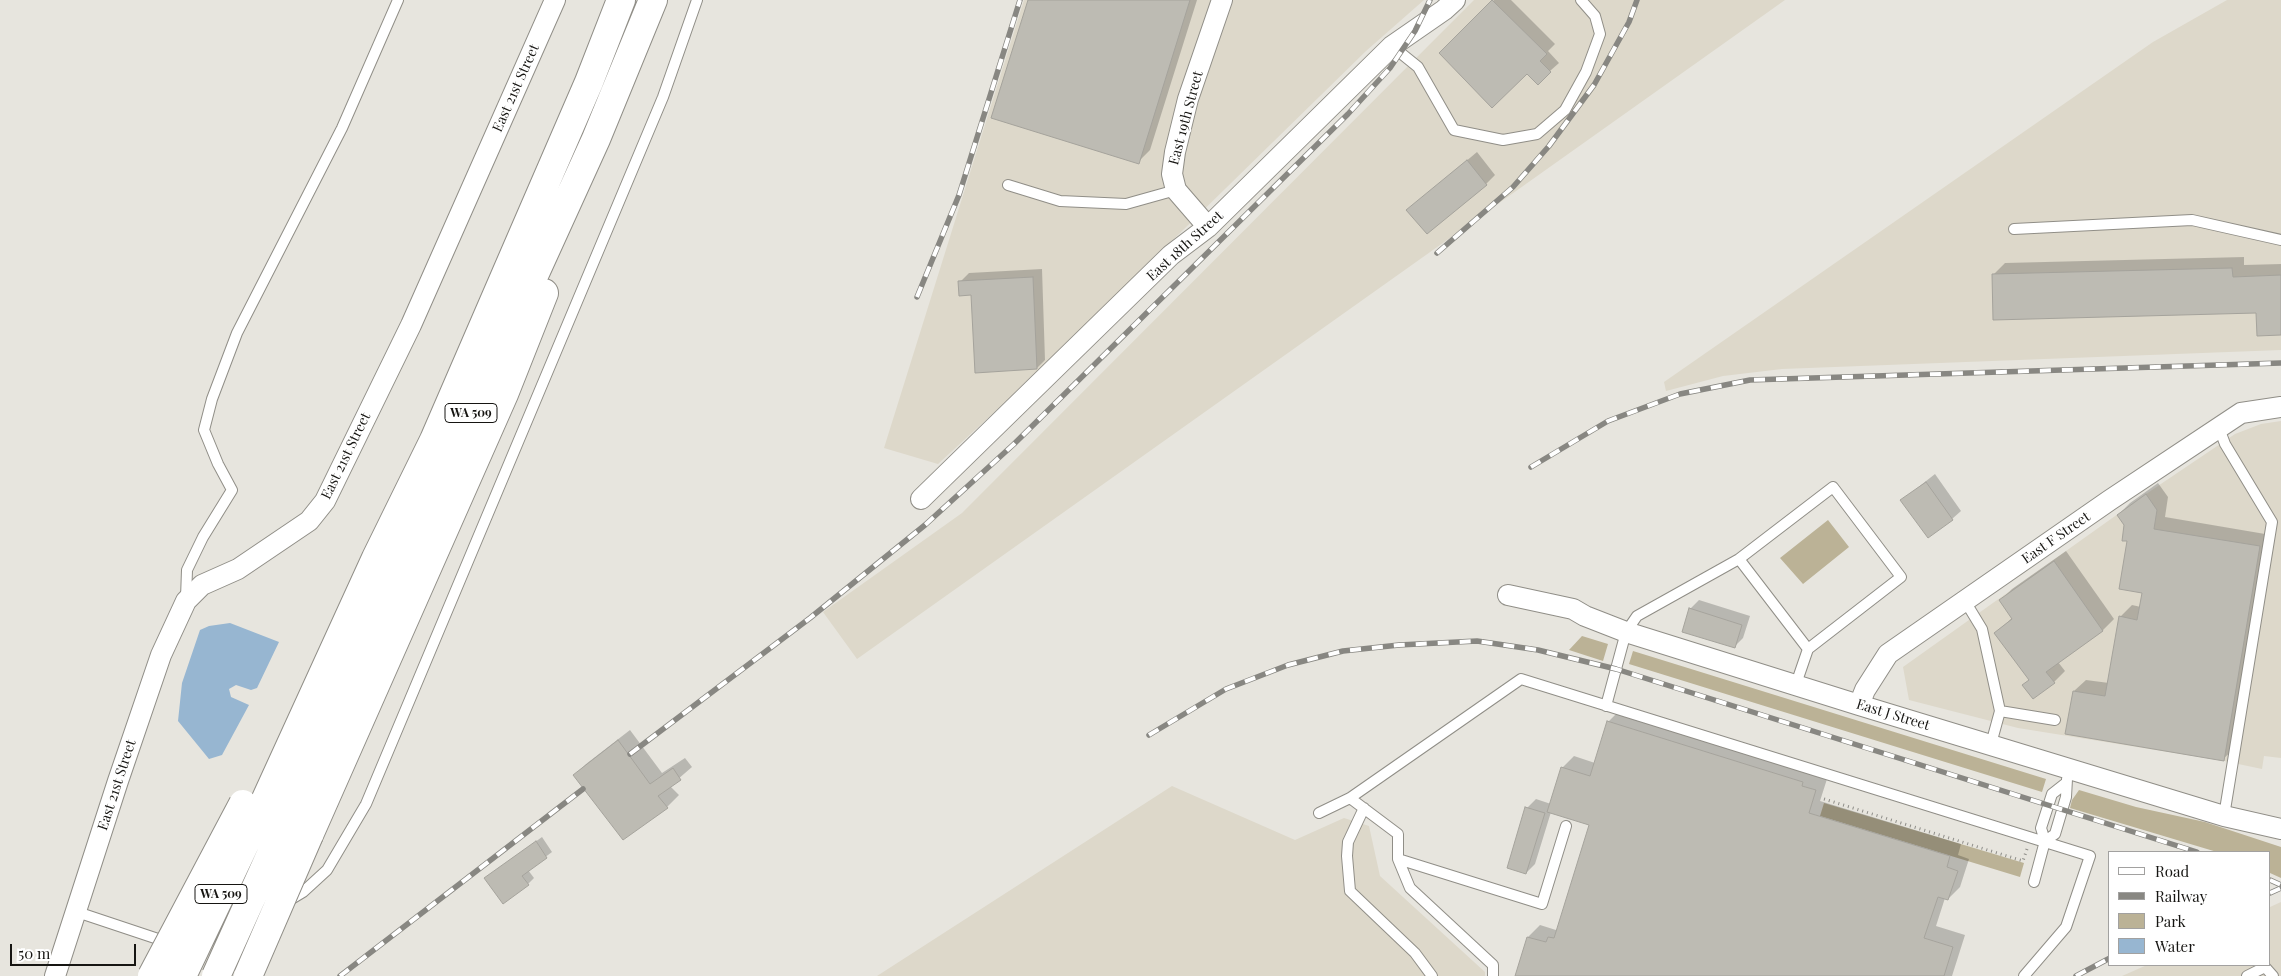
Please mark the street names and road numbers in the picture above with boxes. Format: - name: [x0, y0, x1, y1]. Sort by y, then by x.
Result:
- street label: East 21st Street: [489, 41, 543, 135]
- street label: East 19th Street: [1165, 69, 1207, 167]
- street label: East 18th Street: [1143, 207, 1227, 285]
- road number: WA 509: [445, 403, 497, 422]
- street label: East 21st Street: [318, 410, 374, 502]
- street label: East F Street: [2019, 508, 2093, 568]
- street label: East J Street: [1854, 696, 1932, 734]
- street label: East 21st Street: [94, 738, 140, 832]
- road number: WA 509: [195, 884, 247, 904]

